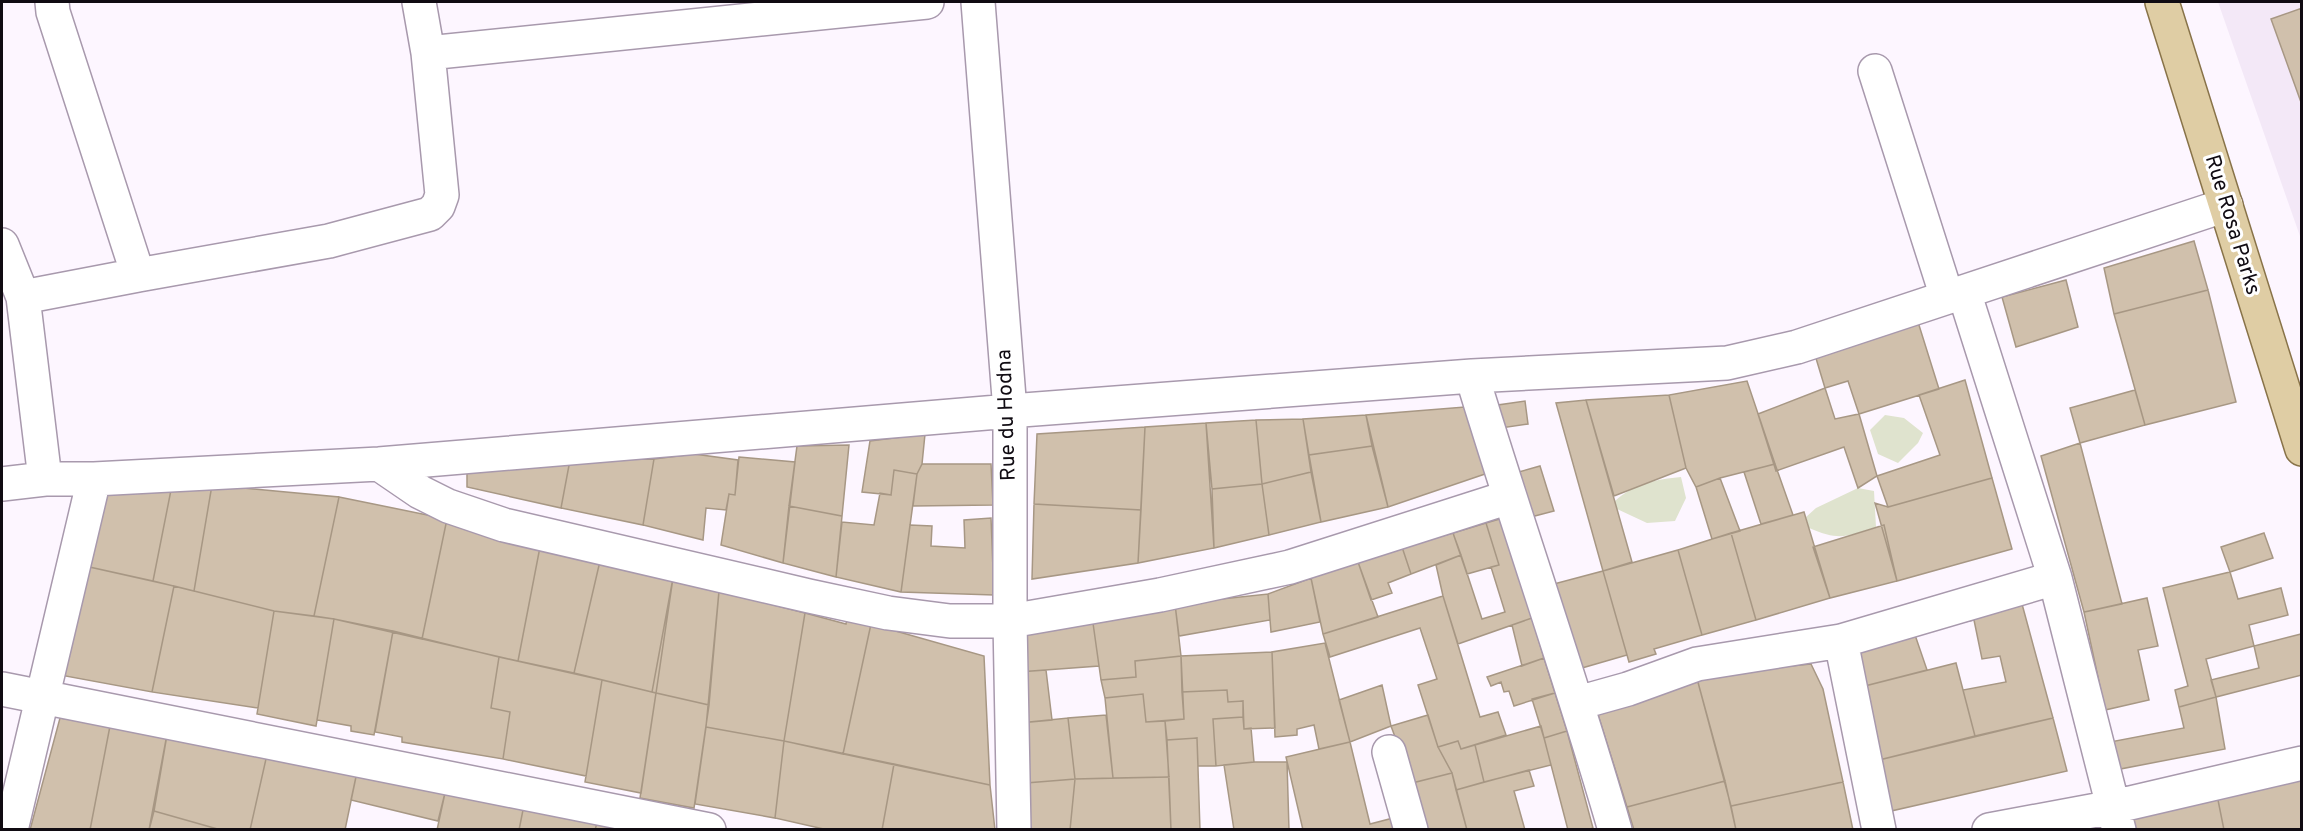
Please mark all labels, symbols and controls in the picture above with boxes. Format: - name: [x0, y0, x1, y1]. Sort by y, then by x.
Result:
- street label: Rue Rosa Parks: [2198, 152, 2266, 298]
- street label: Rue du Hodna: [991, 349, 1023, 481]

